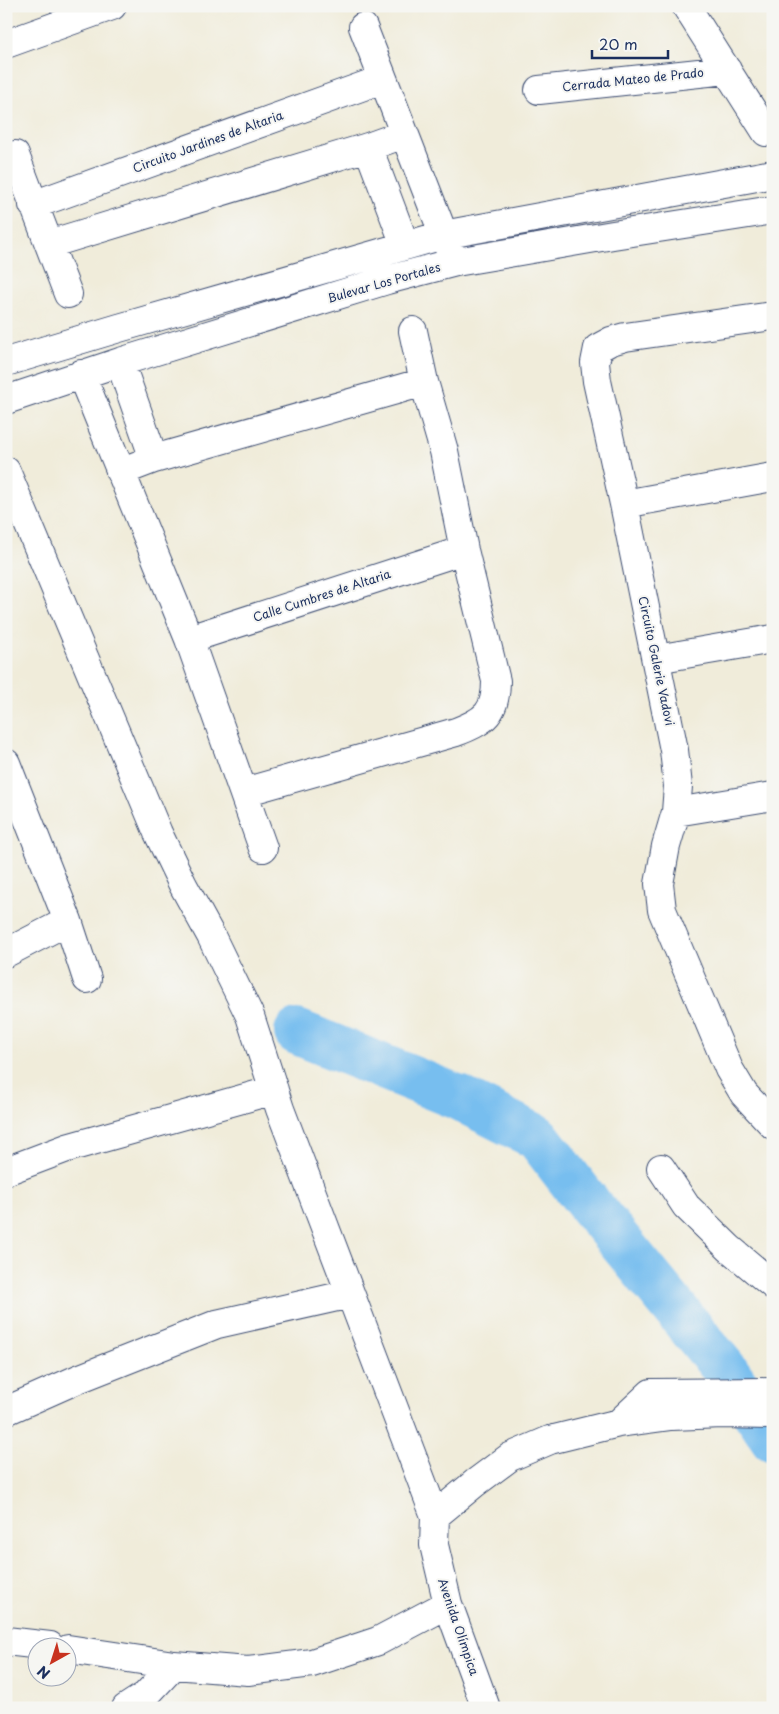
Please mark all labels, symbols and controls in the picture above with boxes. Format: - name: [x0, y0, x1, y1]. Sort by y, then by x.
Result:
- scale bar: [592, 28, 668, 60]
- text: 20 m: [599, 32, 638, 55]
- street label: Cerrada Mateo de Prado: [561, 63, 705, 95]
- street label: Circuito Jardines de Altaria: [130, 105, 286, 177]
- street label: Bulevar Los Portales: [325, 257, 443, 307]
- street label: Calle Cumbres de Altaria: [250, 564, 393, 626]
- street label: Circuito Galerie Vadovi: [634, 594, 680, 727]
- street label: Avenida Olímpica: [434, 1576, 484, 1678]
- north arrow: [28, 1636, 78, 1686]
- text: N: [33, 1661, 54, 1684]

